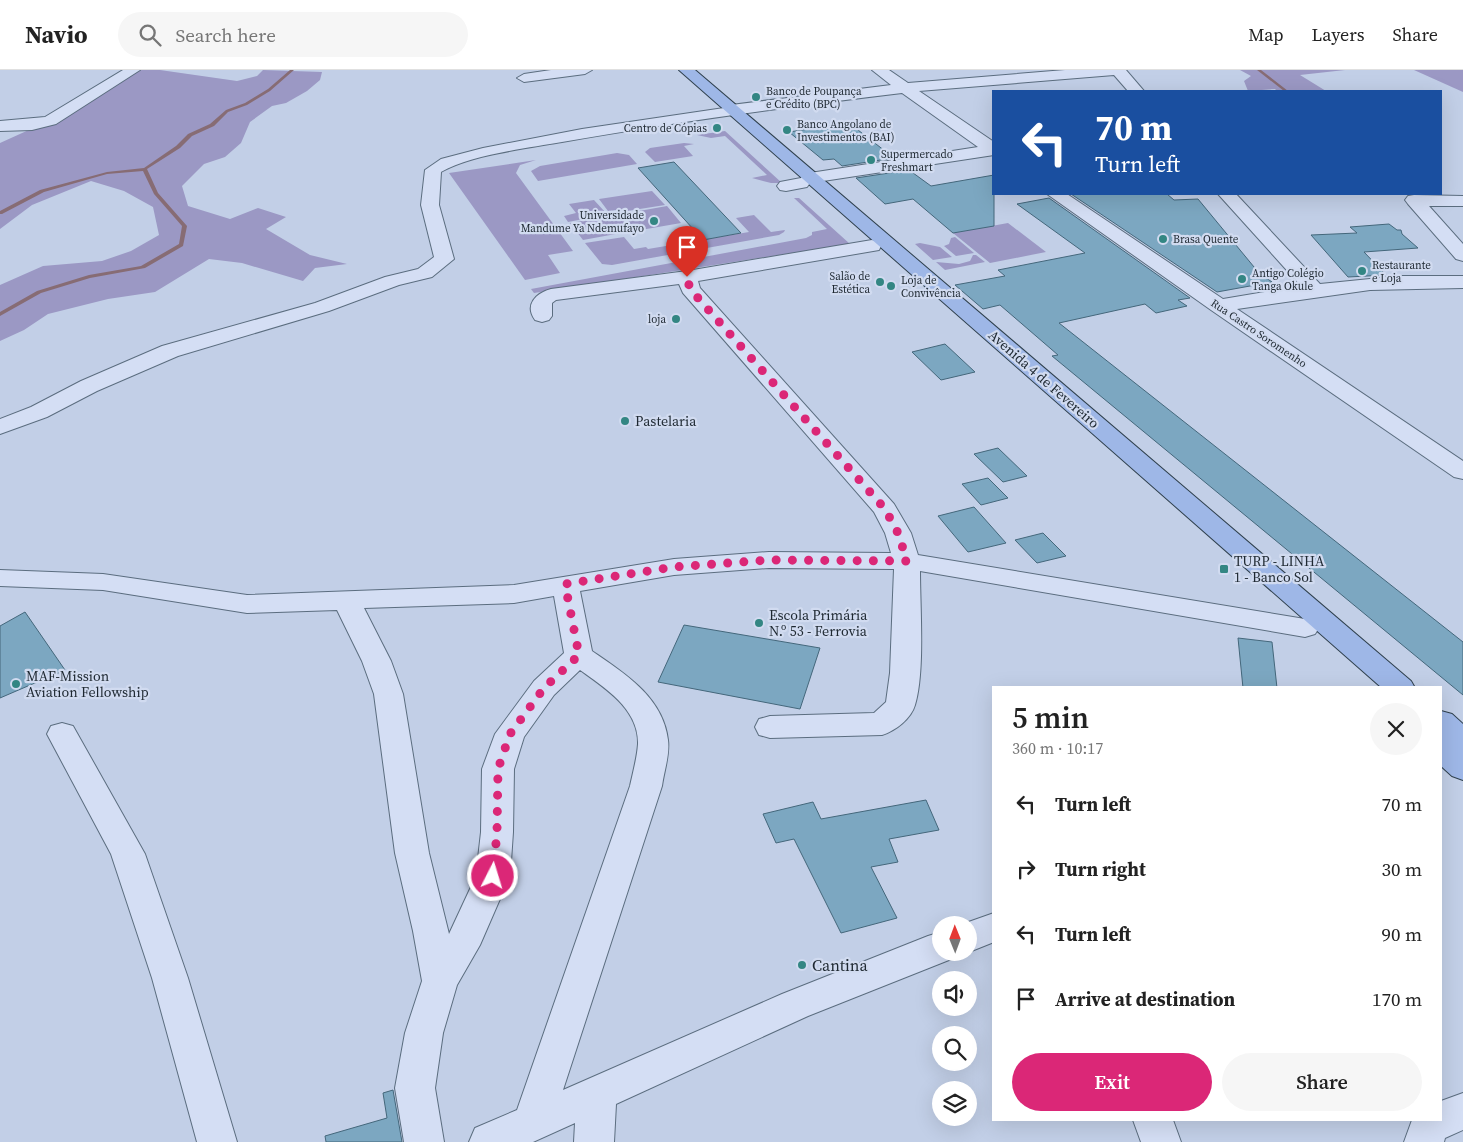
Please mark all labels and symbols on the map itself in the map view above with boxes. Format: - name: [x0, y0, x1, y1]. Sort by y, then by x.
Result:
- place label: Banco de Poupança e Crédito (BPC): [766, 84, 862, 112]
- marker: Banco de Poupança e Crédito (BPC): [750, 91, 762, 103]
- place label: Banco Angolano de Investimentos (BAI): [797, 117, 894, 145]
- place label: Centro de Cópias: [624, 121, 707, 136]
- marker: Centro de Cópias: [711, 122, 723, 134]
- marker: Banco Angolano de Investimentos (BAI): [781, 124, 793, 136]
- place label: Supermercado Freshmart: [881, 147, 953, 175]
- marker: Supermercado Freshmart: [865, 154, 877, 166]
- place label: Universidade Mandume Ya Ndemufayo: [521, 208, 644, 236]
- marker: Universidade Mandume Ya Ndemufayo: [648, 215, 660, 227]
- pin: [666, 226, 708, 277]
- place label: Brasa Quente: [1173, 232, 1239, 247]
- marker: Brasa Quente: [1157, 233, 1169, 245]
- place label: Restaurante e Loja: [1372, 258, 1431, 286]
- marker: Restaurante e Loja: [1356, 265, 1368, 277]
- place label: Antigo Colégio Tanga Okule: [1252, 266, 1324, 294]
- place label: Salão de Estética: [830, 269, 870, 297]
- place label: Loja de Convivência: [901, 273, 961, 301]
- marker: Antigo Colégio Tanga Okule: [1236, 273, 1248, 285]
- marker: Salão de Estética: [874, 276, 886, 288]
- marker: Loja de Convivência: [885, 280, 897, 292]
- street label: Rua Castro Soromenho: [1208, 296, 1310, 371]
- place label: loja: [648, 312, 666, 327]
- marker: loja: [670, 313, 682, 325]
- street label: Avenida 4 de Fevereiro: [984, 325, 1104, 433]
- place label: Pastelaria: [635, 411, 697, 431]
- marker: Pastelaria: [619, 415, 631, 427]
- place label: TURP - LINHA 1 - Banco Sol: [1234, 551, 1325, 587]
- marker: TURP - LINHA 1 - Banco Sol: [1218, 563, 1230, 575]
- place label: Escola Primária N.º 53 - Ferrovia: [769, 605, 868, 641]
- marker: Escola Primária N.º 53 - Ferrovia: [753, 617, 765, 629]
- place label: MAF-Mission Aviation Fellowship: [26, 666, 149, 702]
- marker: MAF-Mission Aviation Fellowship: [10, 678, 22, 690]
- position arrow: [466, 849, 518, 901]
- north arrow: [932, 916, 978, 961]
- place label: Cantina: [812, 954, 868, 976]
- marker: Cantina: [796, 959, 808, 971]

